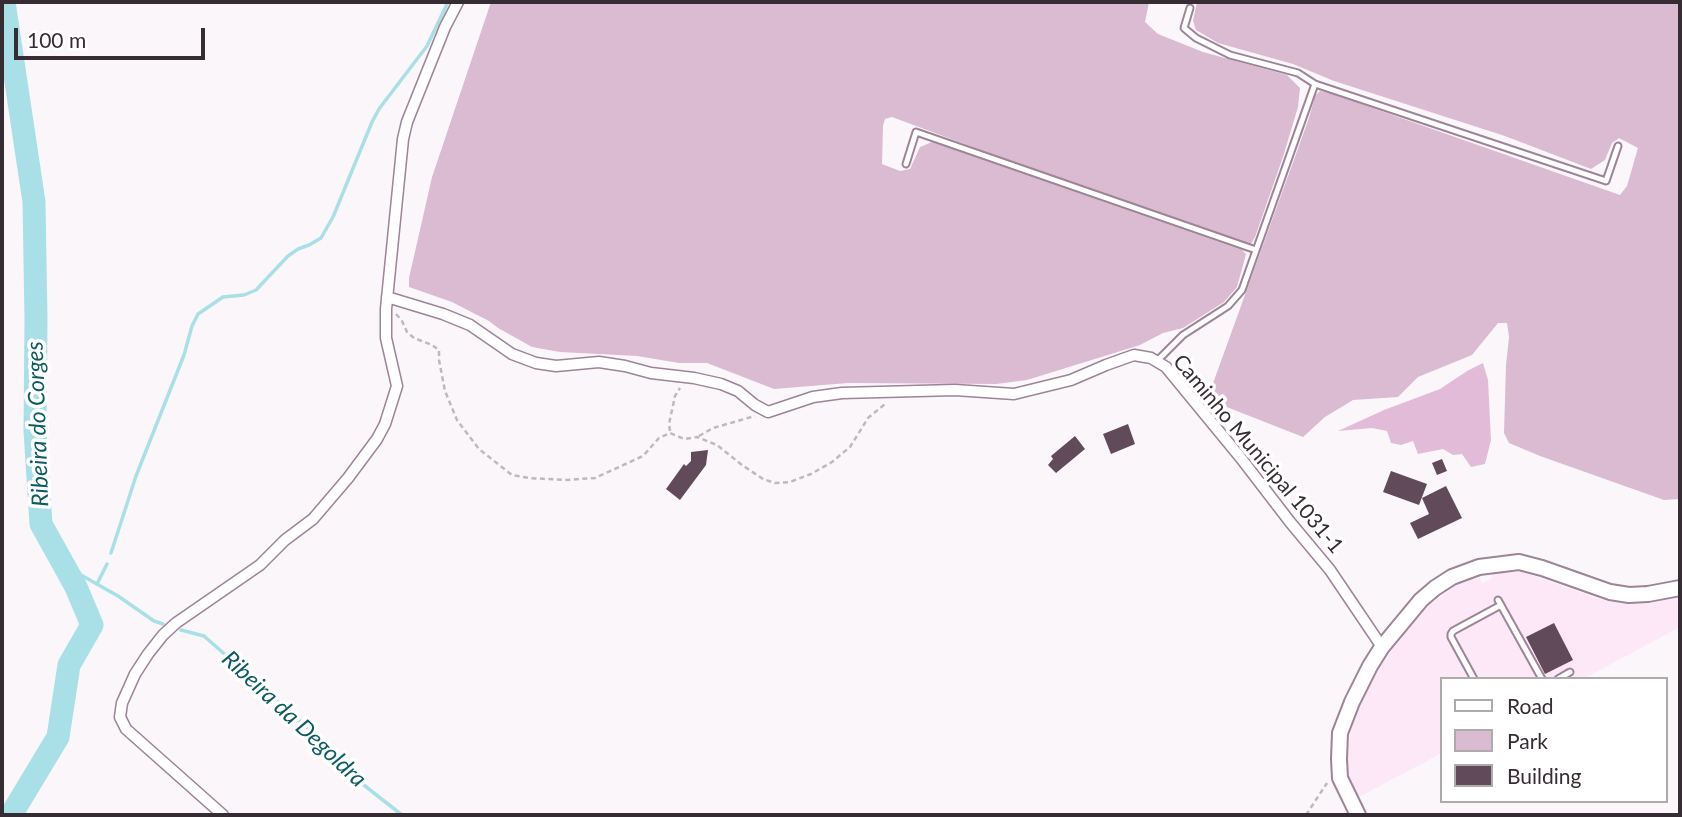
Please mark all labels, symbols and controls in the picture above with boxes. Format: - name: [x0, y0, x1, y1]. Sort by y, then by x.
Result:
- scale bar: [18, 14, 208, 58]
- text: 100 m: [27, 27, 86, 52]
- water label: Ribeira do Corges: [21, 341, 55, 507]
- street label: Caminho Municipal 1031-1: [1167, 350, 1349, 558]
- water label: Ribeira da Degoldra: [216, 645, 372, 793]
- legend: [1440, 677, 1668, 803]
- text: Road: [1507, 693, 1554, 718]
- text: Park: [1507, 728, 1548, 753]
- text: Building: [1507, 763, 1582, 788]

